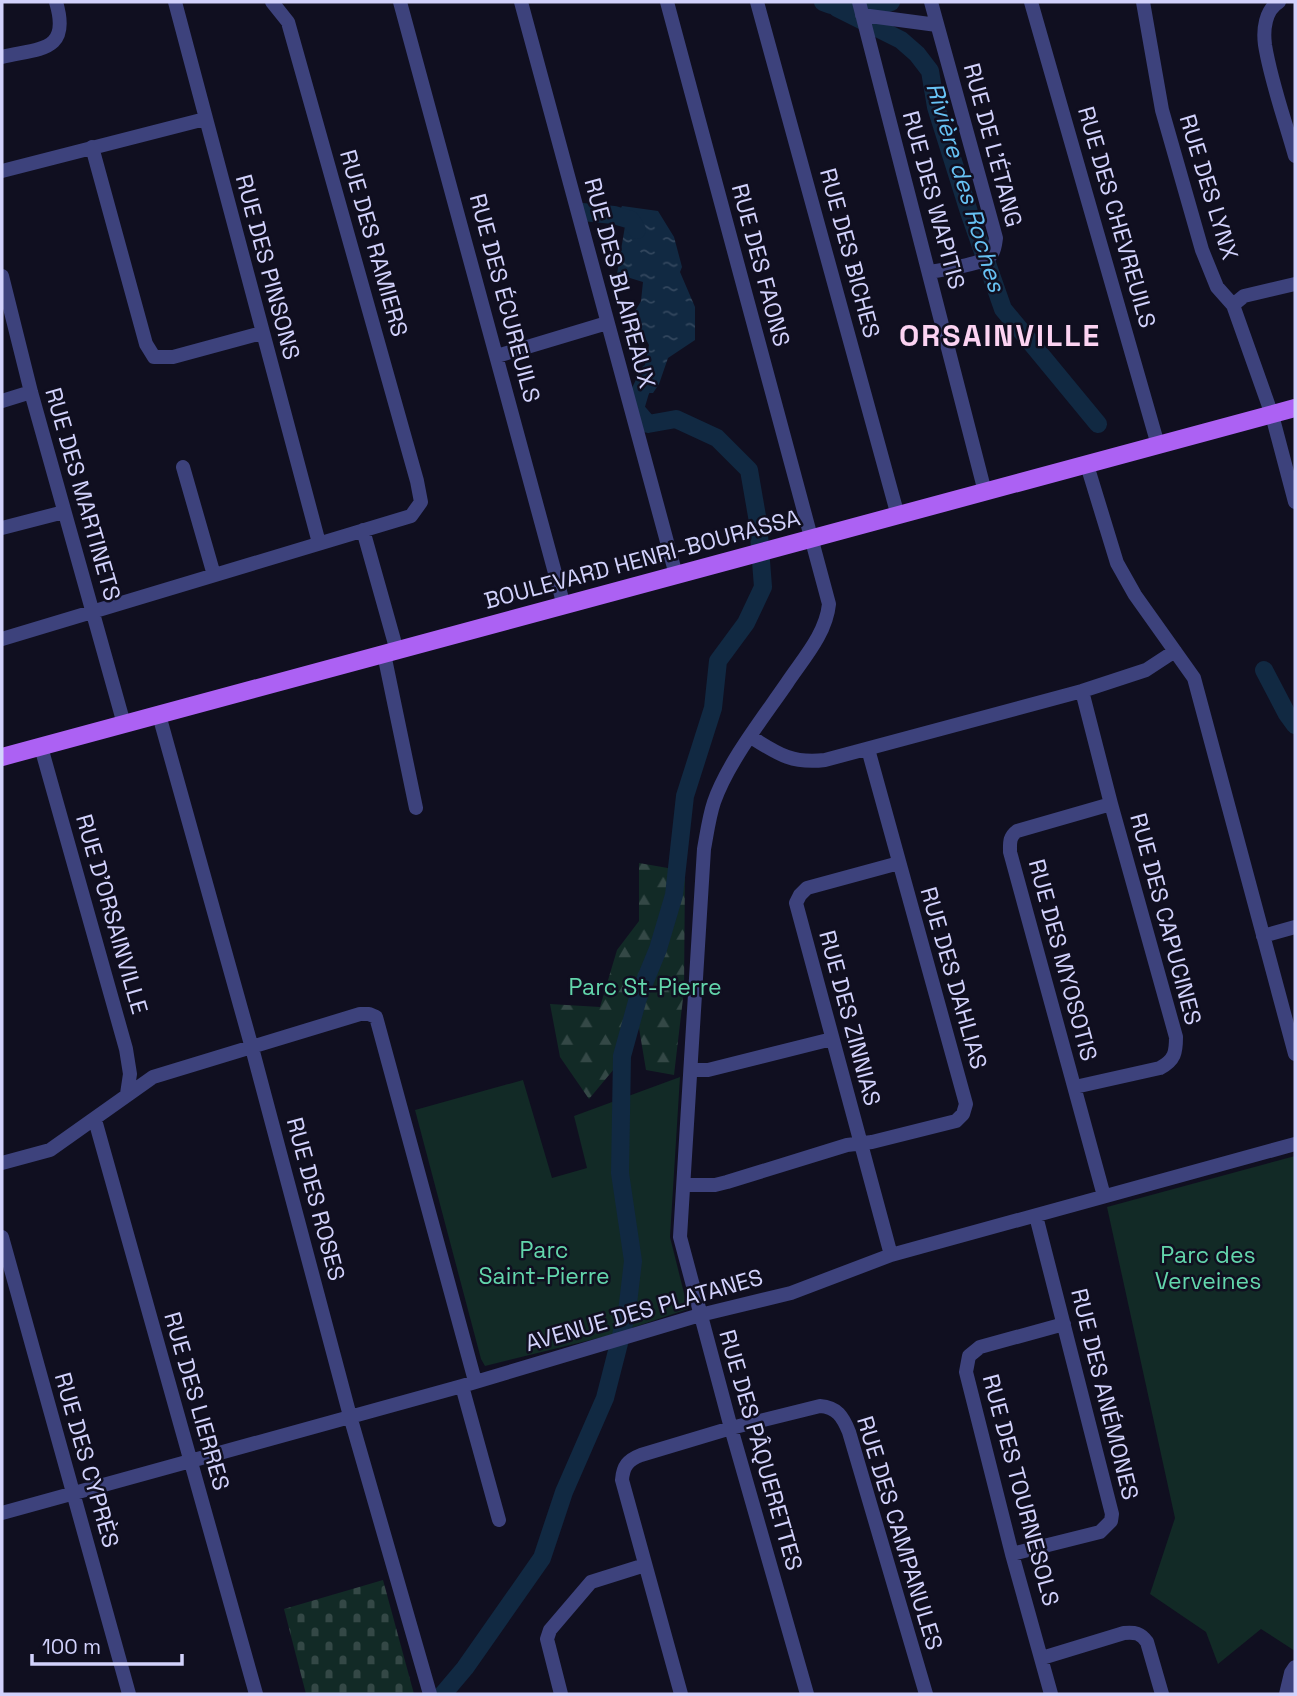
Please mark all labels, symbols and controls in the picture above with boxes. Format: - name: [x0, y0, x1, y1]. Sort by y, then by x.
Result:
- street label: RUE DE L'ÉTANG: [957, 60, 1029, 230]
- water label: Rivière des Roches: [919, 79, 1013, 297]
- street label: RUE DES CHEVREUILS: [1071, 103, 1163, 331]
- street label: RUE DES WAPITIS: [896, 108, 972, 292]
- street label: RUE DES LYNX: [1173, 111, 1245, 263]
- street label: RUE DES RAMIERS: [333, 146, 415, 340]
- street label: RUE DES BICHES: [813, 165, 887, 341]
- street label: RUE DES PINSONS: [229, 171, 307, 363]
- street label: RUE DES BLAIREAUX: [578, 175, 662, 391]
- street label: RUE DES FAONS: [725, 180, 797, 350]
- street label: RUE DES ÉCUREUILS: [463, 190, 547, 406]
- district label: ORSAINVILLE: [899, 316, 1101, 355]
- street label: RUE DES MARTINETS: [38, 384, 128, 604]
- street label: BOULEVARD HENRI-BOURASSA: [481, 502, 803, 616]
- street label: RUE DES CAPUCINES: [1123, 810, 1209, 1028]
- street label: RUE D'ORSAINVILLE: [69, 811, 155, 1017]
- street label: RUE DES MYOSOTIS: [1022, 856, 1104, 1064]
- street label: RUE DES DAHLIAS: [914, 883, 994, 1073]
- street label: RUE DES ZINNIAS: [812, 927, 888, 1109]
- park label: Parc St-Pierre: [568, 972, 722, 1002]
- street label: RUE DES ROSES: [280, 1114, 352, 1284]
- park label: Parc Saint-Pierre: [478, 1235, 610, 1291]
- park label: Parc des Verveines: [1155, 1240, 1261, 1296]
- street label: AVENUE DES PLATANES: [522, 1262, 766, 1358]
- street label: RUE DES ANÉMONES: [1064, 1285, 1146, 1503]
- street label: RUE DES LIERRES: [157, 1308, 237, 1494]
- street label: RUE DES PÂQUERETTES: [712, 1326, 810, 1574]
- street label: RUE DES CYPRÈS: [48, 1369, 126, 1551]
- street label: RUE DES TOURNESOLS: [976, 1371, 1066, 1609]
- street label: RUE DES CAMPANULES: [850, 1412, 950, 1654]
- scale bar: [32, 1622, 182, 1666]
- text: 100 m: [42, 1633, 101, 1660]

